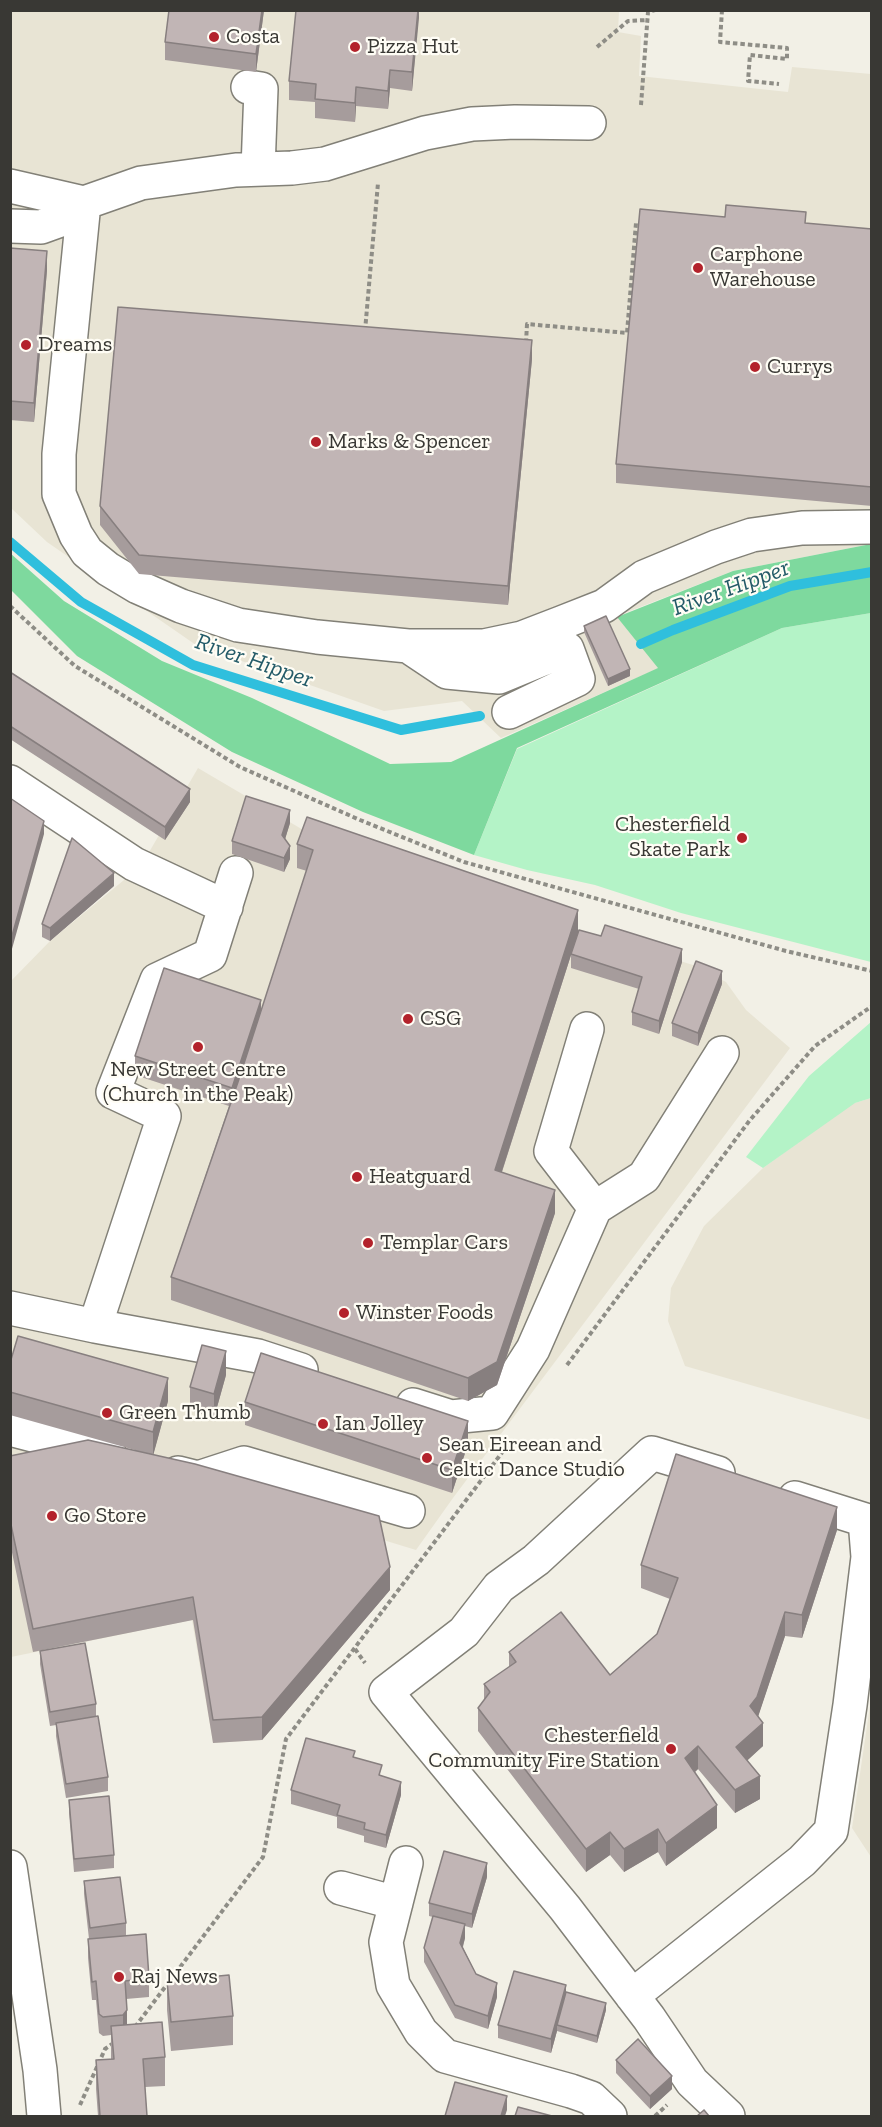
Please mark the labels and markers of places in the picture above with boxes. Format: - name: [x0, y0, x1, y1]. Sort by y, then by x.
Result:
- place label: Costa: [226, 24, 280, 50]
- marker: Costa: [207, 30, 221, 44]
- place label: Pizza Hut: [367, 34, 458, 60]
- marker: Pizza Hut: [348, 40, 362, 54]
- place label: Carphone Warehouse: [710, 242, 816, 294]
- marker: Carphone Warehouse: [691, 261, 705, 275]
- place label: Dreams: [38, 332, 112, 358]
- marker: Dreams: [19, 338, 33, 352]
- place label: Currys: [767, 354, 833, 380]
- marker: Currys: [748, 360, 762, 374]
- place label: Marks & Spencer: [328, 429, 491, 455]
- marker: Marks & Spencer: [309, 435, 323, 449]
- place label: Chesterfield Skate Park: [615, 812, 730, 864]
- marker: Chesterfield Skate Park: [735, 831, 749, 845]
- place label: CSG: [420, 1006, 461, 1032]
- marker: CSG: [401, 1012, 415, 1026]
- marker: New Street Centre (Church in the Peak): [191, 1040, 205, 1054]
- place label: New Street Centre (Church in the Peak): [103, 1057, 293, 1108]
- place label: Heatguard: [369, 1164, 471, 1190]
- marker: Heatguard: [350, 1170, 364, 1184]
- place label: Templar Cars: [380, 1230, 508, 1256]
- marker: Templar Cars: [361, 1236, 375, 1250]
- place label: Winster Foods: [356, 1300, 493, 1326]
- marker: Winster Foods: [337, 1306, 351, 1320]
- place label: Green Thumb: [119, 1400, 251, 1426]
- marker: Green Thumb: [100, 1406, 114, 1420]
- place label: Ian Jolley: [335, 1411, 424, 1437]
- marker: Ian Jolley: [316, 1417, 330, 1431]
- place label: Sean Eireean and Celtic Dance Studio: [439, 1432, 625, 1484]
- marker: Sean Eireean and Celtic Dance Studio: [420, 1451, 434, 1465]
- place label: Go Store: [64, 1503, 146, 1529]
- marker: Go Store: [45, 1509, 59, 1523]
- place label: Chesterfield Community Fire Station: [428, 1723, 659, 1774]
- marker: Chesterfield Community Fire Station: [664, 1742, 678, 1756]
- place label: Raj News: [131, 1964, 218, 1990]
- marker: Raj News: [112, 1970, 126, 1984]

